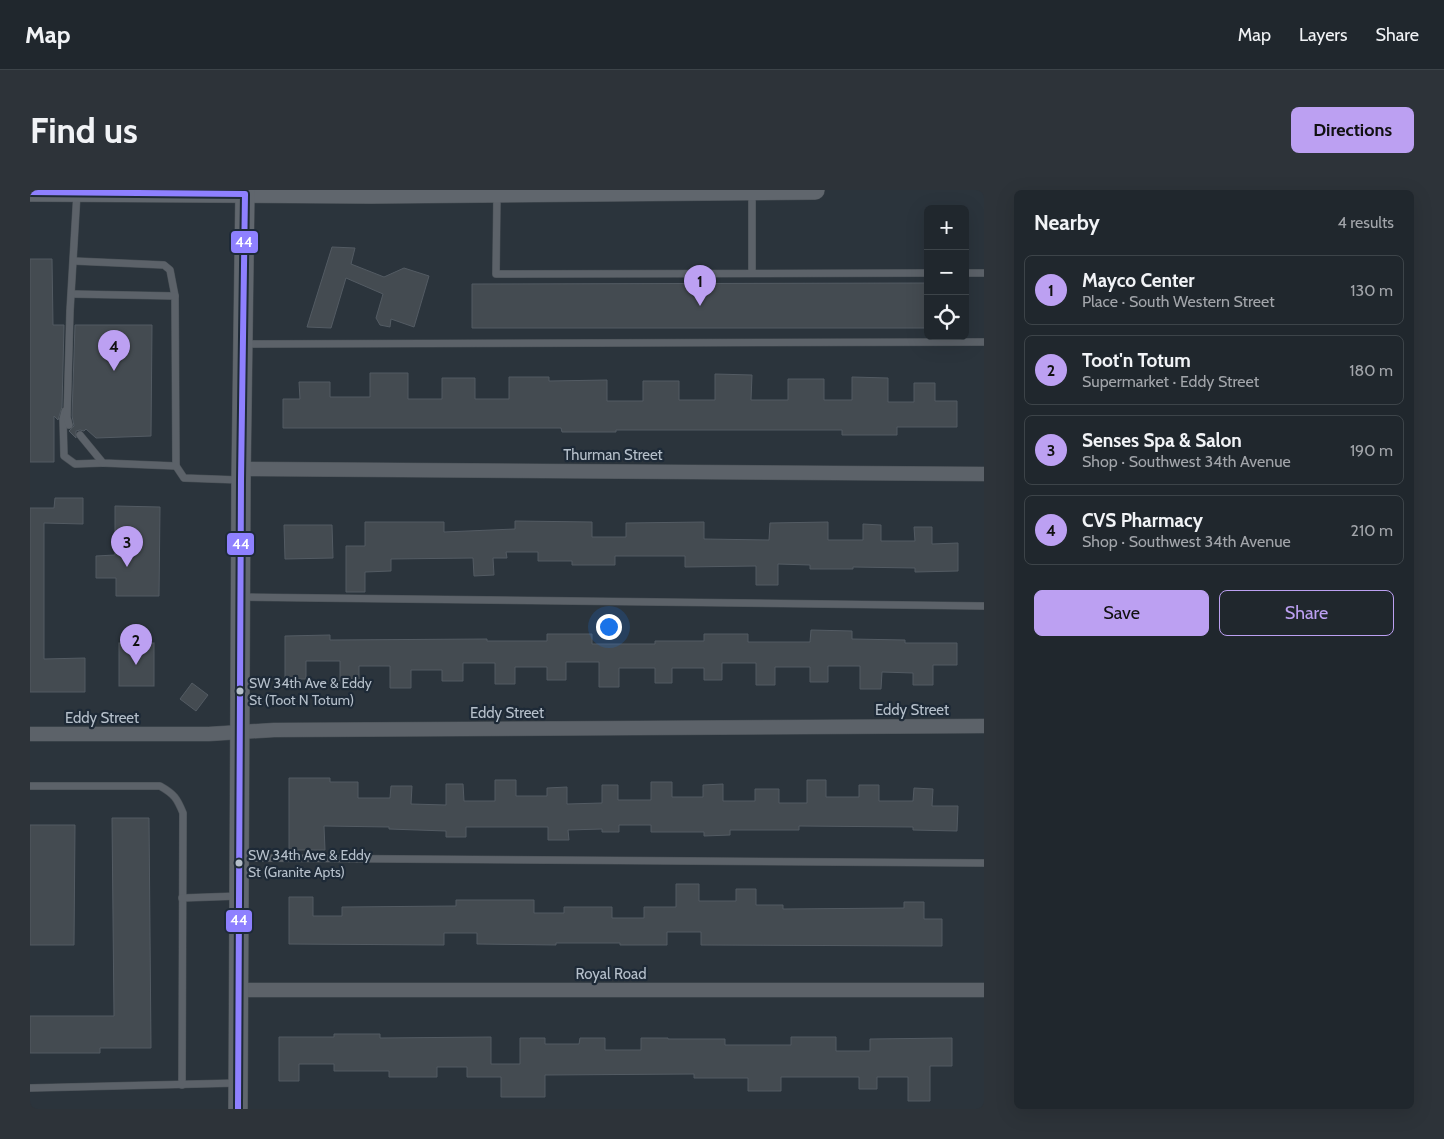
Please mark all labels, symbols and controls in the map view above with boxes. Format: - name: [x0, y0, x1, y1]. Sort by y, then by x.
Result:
- text: Map: [25, 20, 71, 49]
- text: Map: [1238, 24, 1271, 46]
- text: Layers: [1299, 24, 1348, 46]
- text: Share: [1376, 24, 1419, 46]
- button: Directions: [1291, 107, 1414, 153]
- text: Find us: [30, 109, 138, 152]
- map controls: [924, 205, 969, 340]
- button: +: [924, 205, 969, 250]
- text: Nearby: [1034, 210, 1100, 235]
- text: 4 results: [1337, 213, 1394, 232]
- line badge: 44: [230, 230, 259, 254]
- text: 44: [235, 233, 253, 251]
- button: −: [924, 250, 969, 295]
- pin: 1: [684, 265, 716, 306]
- text: Mayco Center: [1082, 269, 1195, 292]
- text: 1: [1048, 281, 1054, 300]
- text: 130 m: [1350, 281, 1393, 300]
- text: Place · South Western Street: [1082, 292, 1275, 311]
- button: locate: [924, 295, 969, 340]
- pin: 4: [98, 330, 130, 371]
- text: Toot'n Totum: [1082, 349, 1191, 372]
- text: 2: [1047, 361, 1055, 380]
- text: 180 m: [1349, 361, 1393, 380]
- text: Supermarket · Eddy Street: [1082, 372, 1259, 391]
- text: Senses Spa & Salon: [1082, 429, 1242, 452]
- text: 3: [1047, 441, 1055, 460]
- text: 190 m: [1350, 441, 1393, 460]
- street label: Thurman Street: [563, 446, 663, 464]
- text: Shop · Southwest 34th Avenue: [1082, 452, 1291, 471]
- text: CVS Pharmacy: [1082, 509, 1203, 532]
- text: 4: [1046, 521, 1056, 540]
- text: 210 m: [1351, 521, 1393, 540]
- pin: 3: [111, 526, 143, 567]
- line badge: 44: [226, 532, 255, 556]
- text: Shop · Southwest 34th Avenue: [1082, 532, 1291, 551]
- text: 44: [232, 535, 250, 553]
- button: Save: [1034, 590, 1209, 636]
- button: Share: [1219, 590, 1394, 636]
- your location: [596, 614, 622, 640]
- pin: 2: [120, 624, 152, 665]
- place label: SW 34th Ave & Eddy St (Toot N Totum): [249, 674, 372, 709]
- marker: SW 34th Ave & Eddy St (Toot N Totum): [235, 686, 245, 696]
- street label: Eddy Street: [875, 701, 949, 719]
- street label: Eddy Street: [470, 704, 544, 722]
- street label: Eddy Street: [65, 709, 139, 727]
- place label: SW 34th Ave & Eddy St (Granite Apts): [248, 846, 371, 881]
- marker: SW 34th Ave & Eddy St (Granite Apts): [234, 858, 244, 868]
- line badge: 44: [225, 909, 253, 933]
- text: 44: [230, 911, 248, 929]
- street label: Royal Road: [576, 965, 646, 983]

